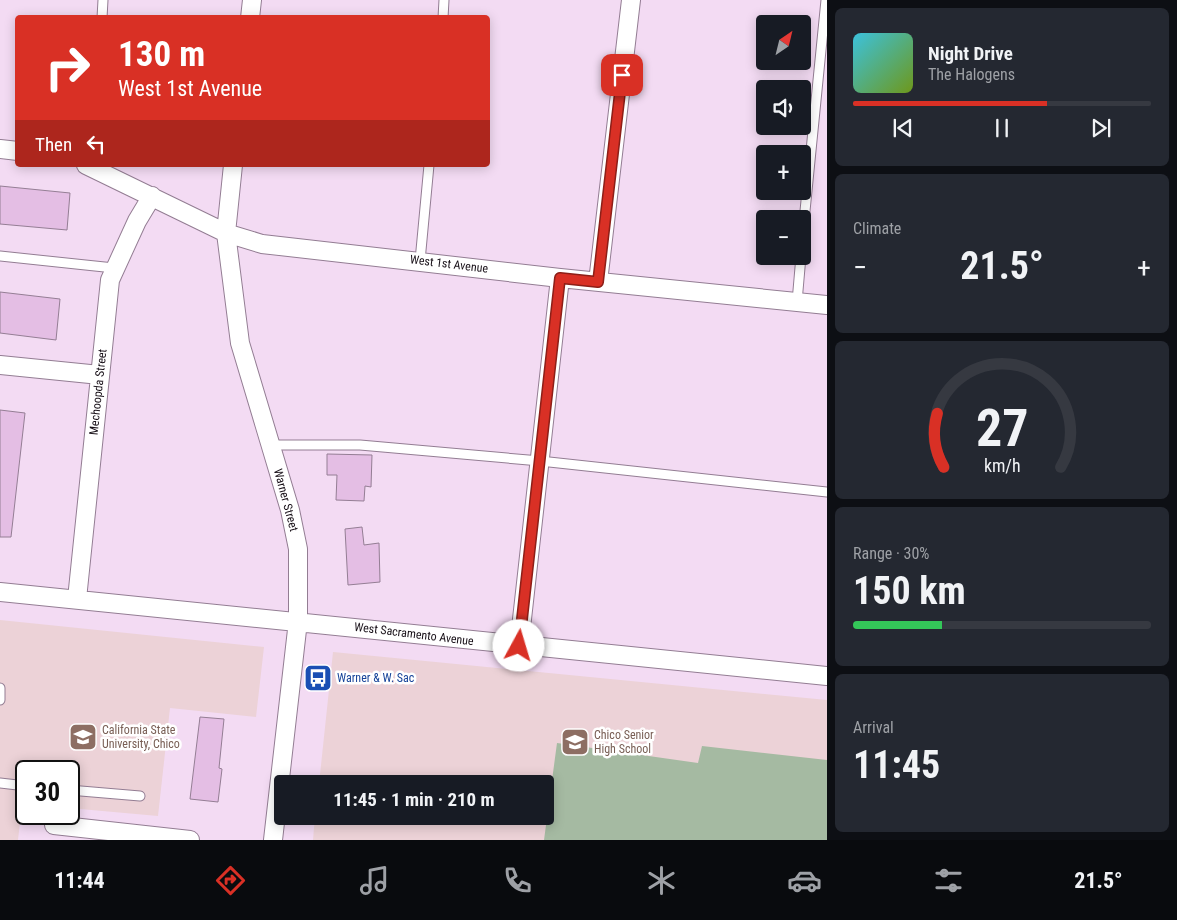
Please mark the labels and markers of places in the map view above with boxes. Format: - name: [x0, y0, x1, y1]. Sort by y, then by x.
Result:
- pin: [601, 54, 643, 96]
- bus stop icon: Warner & W. Sac: [303, 663, 333, 693]
- place label: Warner & W. Sac: [337, 671, 415, 685]
- school or university icon: California State University, Chico: [68, 722, 98, 752]
- place label: California State University, Chico: [102, 723, 180, 751]
- school or university icon: Chico Senior High School: [560, 727, 590, 757]
- place label: Chico Senior High School: [594, 728, 654, 756]

